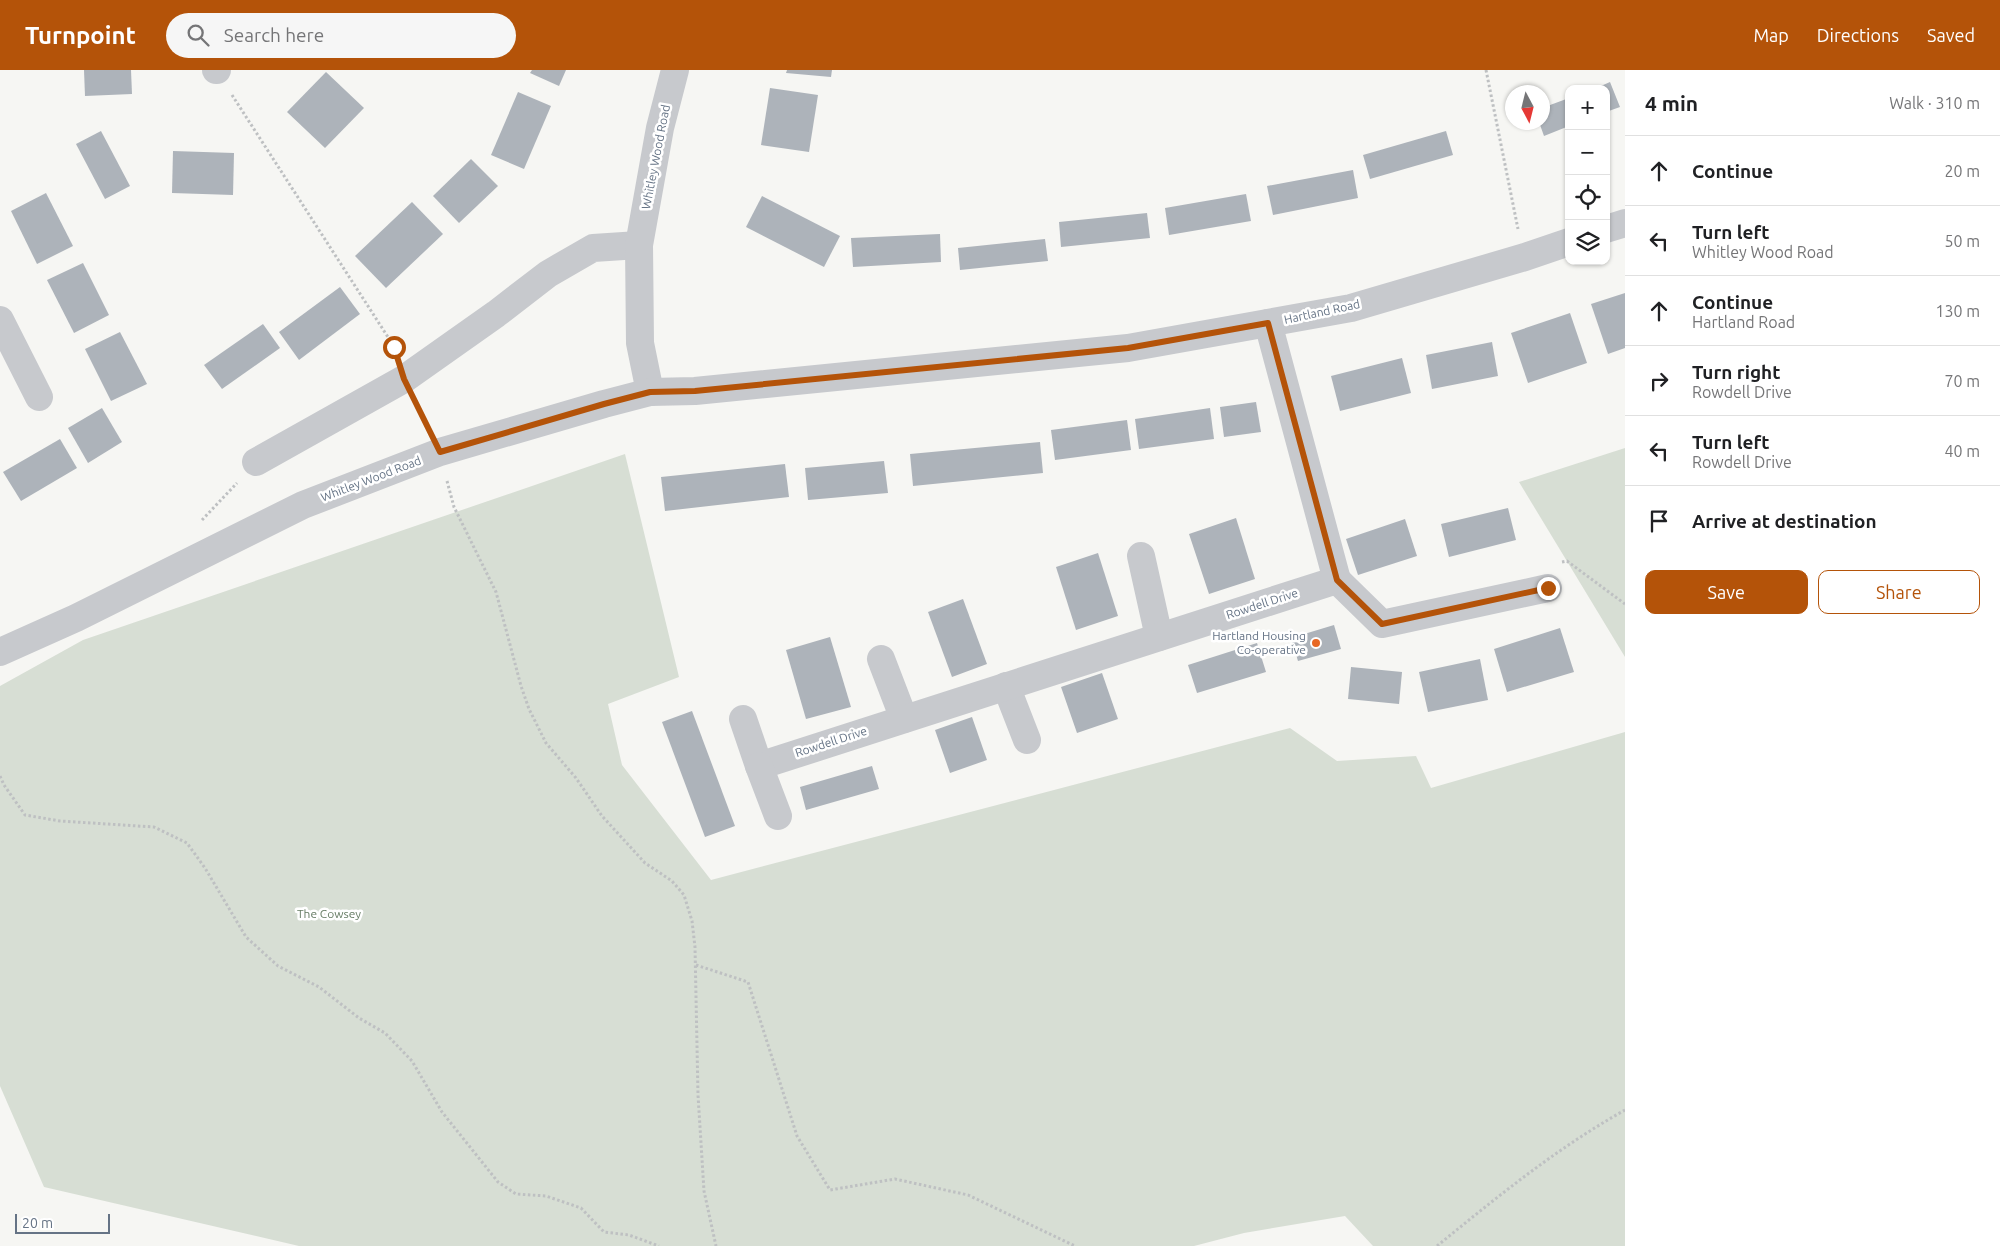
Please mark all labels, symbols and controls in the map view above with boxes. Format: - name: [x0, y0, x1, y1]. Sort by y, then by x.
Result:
- search box: [166, 13, 516, 58]
- icon: search: [184, 21, 212, 49]
- text: Turnpoint: [25, 22, 136, 49]
- text: Search here: [224, 24, 324, 46]
- text: Map: [1753, 25, 1789, 45]
- text: Directions: [1817, 25, 1899, 45]
- text: Saved: [1927, 25, 1975, 45]
- north arrow: [1505, 85, 1550, 130]
- map controls: [1565, 85, 1610, 265]
- button: +: [1565, 85, 1610, 130]
- text: 4 min: [1645, 91, 1698, 115]
- text: Walk · 310 m: [1889, 94, 1980, 112]
- street label: Whitley Wood Road: [639, 104, 672, 210]
- button: −: [1565, 130, 1610, 175]
- icon: ahead: [1645, 157, 1673, 185]
- text: Continue: [1692, 160, 1773, 182]
- text: 20 m: [1944, 162, 1980, 180]
- button: locate: [1565, 175, 1610, 220]
- button: layers: [1565, 220, 1610, 265]
- text: Turn left: [1692, 221, 1770, 243]
- icon: left: [1645, 227, 1673, 255]
- text: 50 m: [1944, 232, 1980, 250]
- text: Whitley Wood Road: [1692, 243, 1834, 261]
- text: Continue: [1692, 291, 1773, 313]
- street label: Hartland Road: [1283, 297, 1361, 326]
- icon: ahead: [1645, 297, 1673, 325]
- text: 130 m: [1935, 302, 1980, 320]
- text: Hartland Road: [1692, 313, 1795, 331]
- route start: [383, 336, 406, 359]
- text: Turn right: [1692, 361, 1780, 383]
- icon: right: [1645, 367, 1673, 395]
- text: 70 m: [1944, 372, 1980, 390]
- text: Rowdell Drive: [1692, 383, 1792, 401]
- text: Turn left: [1692, 431, 1770, 453]
- icon: left: [1645, 437, 1673, 465]
- text: 40 m: [1944, 442, 1980, 460]
- street label: Whitley Wood Road: [319, 453, 423, 504]
- text: Rowdell Drive: [1692, 453, 1792, 471]
- icon: arrive: [1645, 507, 1673, 535]
- text: Arrive at destination: [1692, 510, 1877, 532]
- button: Save: [1645, 570, 1808, 614]
- button: Share: [1818, 570, 1980, 614]
- route end: [1537, 577, 1560, 600]
- street label: Rowdell Drive: [1224, 586, 1299, 621]
- place label: Hartland Housing Co-operative: [1212, 629, 1306, 656]
- marker: Hartland Housing Co-operative: [1310, 637, 1322, 649]
- street label: Rowdell Drive: [793, 724, 868, 759]
- park label: The Cowsey: [297, 907, 361, 920]
- scale bar: [15, 1211, 110, 1234]
- text: 20 m: [22, 1215, 53, 1231]

